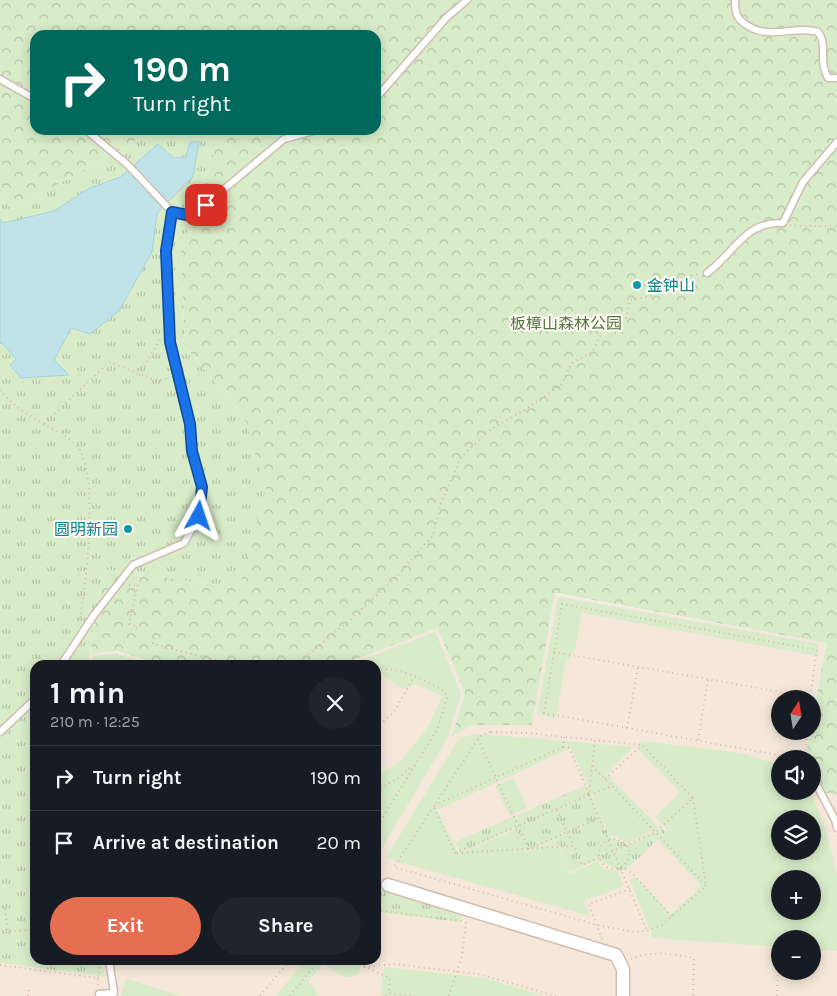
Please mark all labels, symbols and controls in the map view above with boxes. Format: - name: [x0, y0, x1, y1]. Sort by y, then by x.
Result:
- text: 190 m: [133, 49, 231, 90]
- icon: right: [50, 50, 115, 115]
- text: Turn right: [133, 91, 231, 117]
- pin: [185, 184, 227, 226]
- icon: arrive: [192, 191, 220, 219]
- place label: 金钟山: [647, 276, 695, 295]
- marker: 金钟山: [631, 279, 643, 291]
- park label: 板樟山森林公园: [510, 314, 622, 333]
- position arrow: [172, 489, 224, 541]
- place label: 圆明新园: [54, 520, 118, 539]
- marker: 圆明新园: [122, 523, 134, 535]
- text: 1 min: [50, 675, 125, 711]
- button: close: [309, 677, 361, 729]
- north arrow: [771, 690, 821, 740]
- map controls: [771, 690, 821, 980]
- text: 210 m · 12:25: [50, 712, 140, 731]
- button: sound: [771, 750, 821, 800]
- icon: right: [50, 764, 78, 792]
- text: Turn right: [93, 767, 182, 789]
- text: 190 m: [310, 767, 361, 789]
- button: layers: [771, 810, 821, 860]
- icon: arrive: [50, 829, 78, 857]
- text: Arrive at destination: [93, 832, 279, 854]
- text: 20 m: [316, 832, 361, 854]
- button: +: [771, 870, 821, 920]
- button: Exit: [50, 897, 201, 955]
- button: Share: [211, 897, 361, 955]
- button: −: [771, 930, 821, 980]

